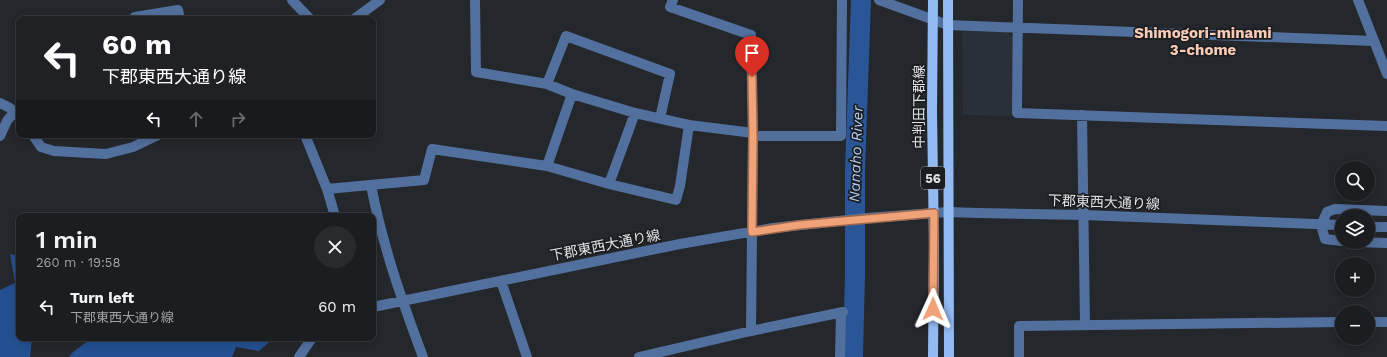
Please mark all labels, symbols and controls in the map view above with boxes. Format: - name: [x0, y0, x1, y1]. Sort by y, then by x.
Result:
- district label: Shimogori-minami 3-chome: [1134, 24, 1272, 59]
- text: 60 m: [102, 28, 172, 61]
- icon: left: [36, 32, 88, 84]
- pin: [735, 36, 769, 77]
- icon: arrive: [741, 42, 763, 64]
- street label: 中判田下郡線: [911, 65, 927, 149]
- text: 下郡東西大通り線: [102, 66, 246, 87]
- water label: Nanaho River: [845, 104, 867, 202]
- icon: left: [143, 108, 165, 130]
- icon: ahead: [185, 108, 207, 130]
- icon: right: [227, 108, 249, 130]
- map controls: [1335, 161, 1375, 345]
- button: search: [1335, 161, 1375, 201]
- road number: 56: [921, 167, 945, 189]
- street label: 下郡東西大通り線: [1048, 192, 1160, 212]
- button: layers: [1335, 209, 1375, 249]
- text: 1 min: [36, 226, 98, 254]
- button: close: [314, 226, 356, 268]
- street label: 下郡東西大通り線: [549, 226, 661, 264]
- text: 260 m · 19:58: [36, 255, 120, 270]
- button: +: [1335, 257, 1375, 297]
- position arrow: [912, 288, 954, 330]
- text: Turn left: [70, 289, 134, 307]
- icon: left: [36, 296, 58, 318]
- text: 60 m: [318, 298, 356, 316]
- button: −: [1335, 305, 1375, 345]
- text: 下郡東西大通り線: [70, 310, 174, 325]

